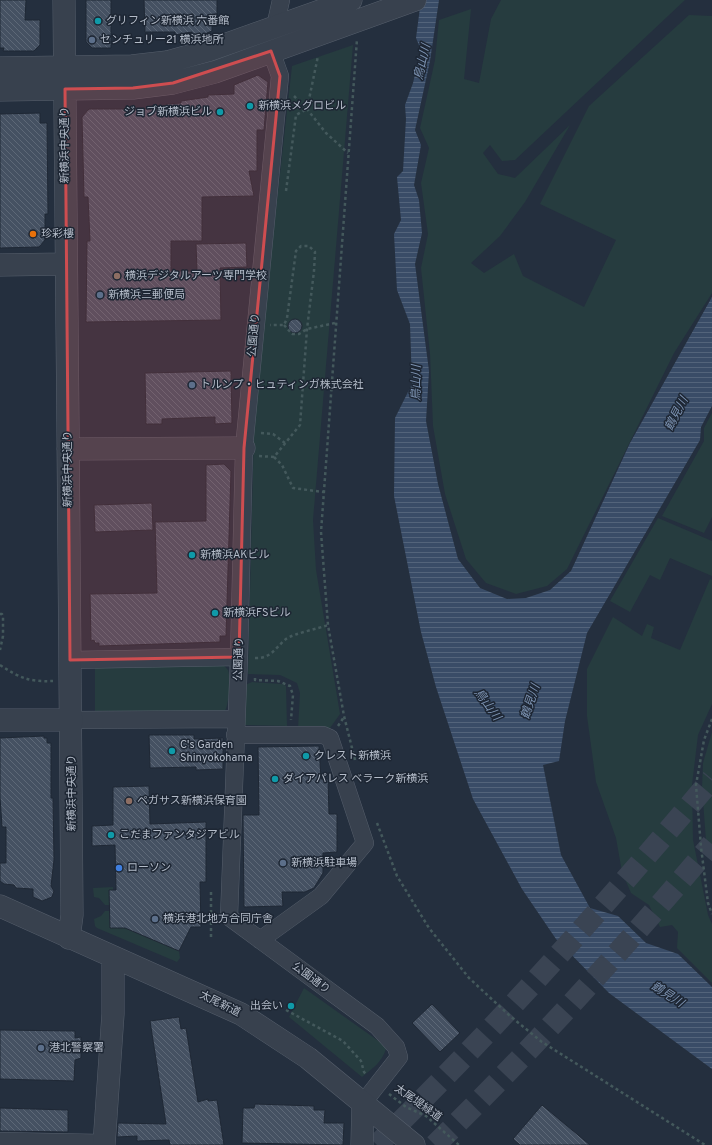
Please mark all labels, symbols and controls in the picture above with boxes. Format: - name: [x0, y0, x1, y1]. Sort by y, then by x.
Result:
- place label: グリフィン新横浜 六番館: [106, 14, 229, 28]
- marker: グリフィン新横浜 六番館: [93, 16, 103, 26]
- place label: センチュリー21 横浜地所: [100, 33, 224, 47]
- marker: センチュリー21 横浜地所: [87, 35, 97, 45]
- water label: 鳥山川: [411, 41, 435, 81]
- place label: 新横浜メグロビル: [258, 99, 346, 113]
- marker: 新横浜メグロビル: [245, 101, 255, 111]
- place label: ジョブ新横浜ビル: [124, 105, 212, 119]
- street label: 新横浜中央通り: [58, 107, 72, 184]
- marker: ジョブ新横浜ビル: [215, 107, 225, 117]
- place label: 珍彩樓: [41, 227, 74, 241]
- marker: 珍彩樓: [28, 229, 38, 239]
- place label: 横浜デジタルアーツ専門学校: [125, 269, 267, 283]
- marker: 横浜デジタルアーツ専門学校: [112, 271, 122, 281]
- place label: 新横浜三郵便局: [108, 288, 185, 302]
- marker: 新横浜三郵便局: [95, 290, 105, 300]
- street label: 公園通り: [245, 312, 263, 358]
- water label: 鳥山川: [409, 363, 425, 401]
- place label: トルンプ・ヒュティンガ株式会社: [200, 378, 364, 392]
- marker: トルンプ・ヒュティンガ株式会社: [187, 380, 197, 390]
- water label: 鶴見川: [662, 393, 693, 434]
- street label: 新横浜中央通り: [61, 431, 75, 508]
- place label: 新横浜AKビル: [200, 548, 270, 562]
- marker: 新横浜AKビル: [187, 550, 197, 560]
- place label: 新横浜FSビル: [223, 606, 291, 620]
- marker: 新横浜FSビル: [210, 608, 220, 618]
- street label: 公園通り: [231, 637, 247, 681]
- water label: 鶴見川: [518, 681, 545, 722]
- water label: 鳥山川: [470, 686, 505, 726]
- place label: C's Garden Shinyokohama: [180, 738, 253, 765]
- marker: C's Garden Shinyokohama: [167, 746, 177, 756]
- place label: クレスト新横浜: [314, 749, 391, 763]
- marker: クレスト新横浜: [301, 751, 311, 761]
- street label: 新横浜中央通り: [65, 755, 79, 832]
- place label: ダイアパレス ベラーク新横浜: [283, 772, 428, 786]
- marker: ダイアパレス ベラーク新横浜: [270, 774, 280, 784]
- place label: ペガサス新横浜保育園: [137, 794, 247, 808]
- marker: ペガサス新横浜保育園: [124, 796, 134, 806]
- place label: こだまファンタジアビル: [119, 828, 240, 842]
- marker: こだまファンタジアビル: [106, 830, 116, 840]
- place label: 新横浜駐車場: [291, 856, 357, 870]
- marker: 新横浜駐車場: [278, 858, 288, 868]
- place label: ローソン: [127, 861, 171, 875]
- marker: ローソン: [114, 863, 124, 873]
- place label: 横浜港北地方合同庁舎: [163, 912, 273, 926]
- marker: 横浜港北地方合同庁舎: [150, 914, 160, 924]
- street label: 公園通り: [289, 959, 333, 997]
- water label: 鶴見川: [648, 978, 688, 1013]
- street label: 太尾新道: [197, 988, 243, 1020]
- place label: 出会い: [250, 999, 283, 1013]
- marker: 出会い: [286, 1001, 296, 1011]
- place label: 港北警察署: [49, 1041, 104, 1055]
- marker: 港北警察署: [36, 1043, 46, 1053]
- street label: 太尾堤緑道: [391, 1081, 445, 1125]

